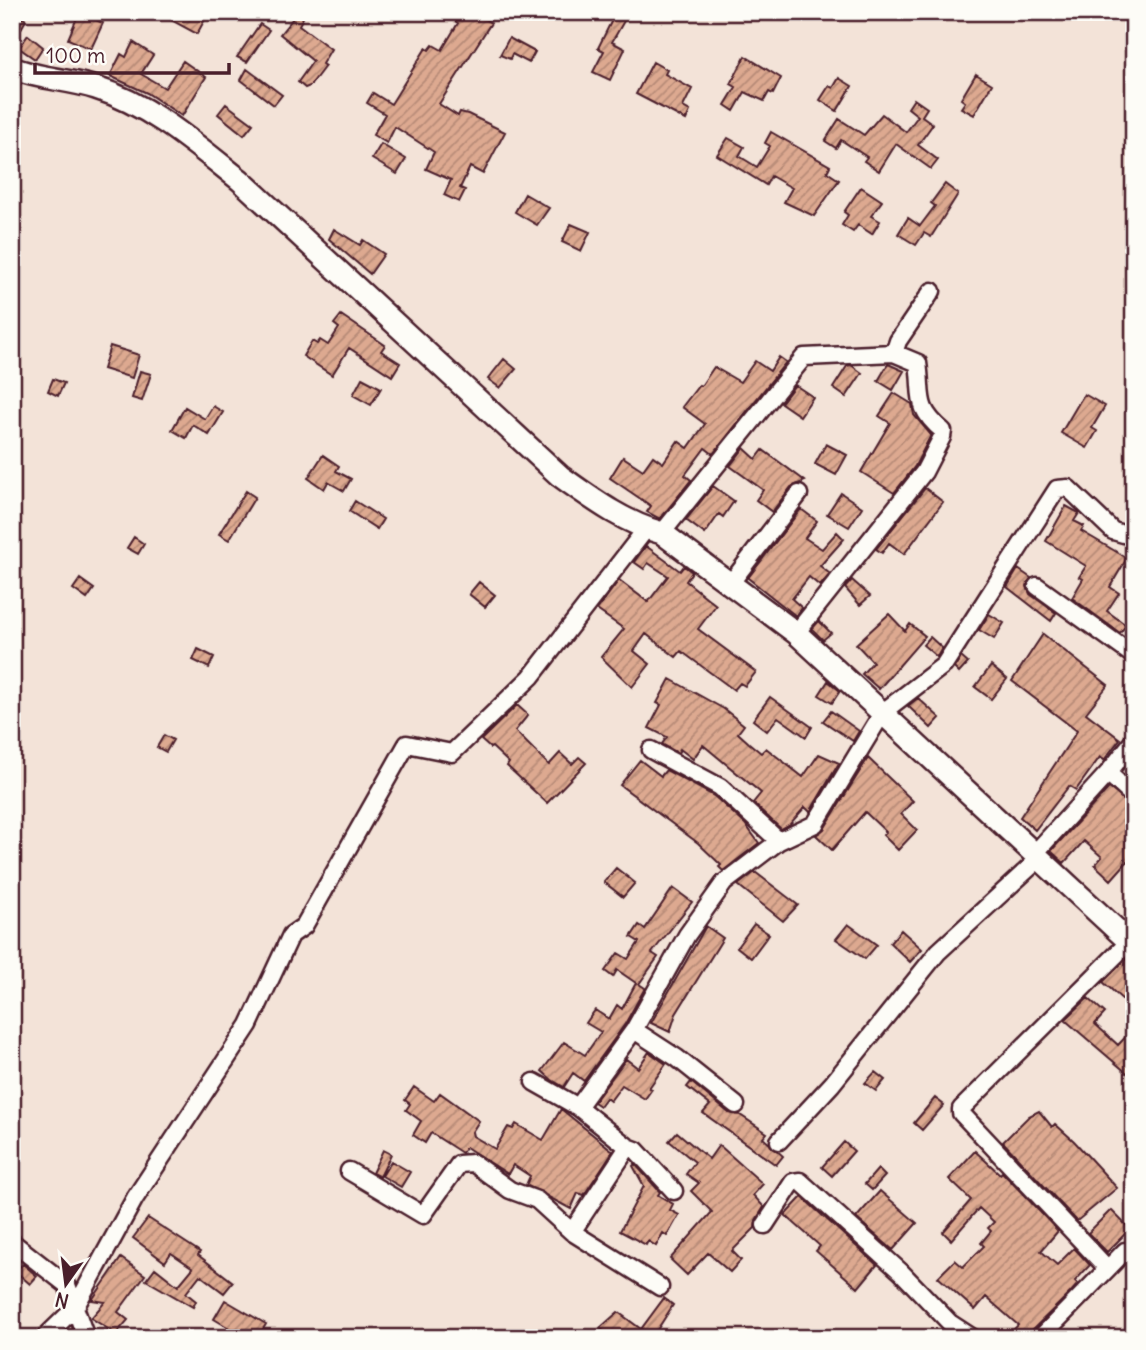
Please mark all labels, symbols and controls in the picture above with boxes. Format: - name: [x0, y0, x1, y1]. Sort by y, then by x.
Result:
- scale bar: [35, 32, 229, 76]
- text: 100 m: [46, 42, 105, 69]
- north arrow: [32, 1248, 102, 1318]
- text: N: [53, 1287, 71, 1314]

